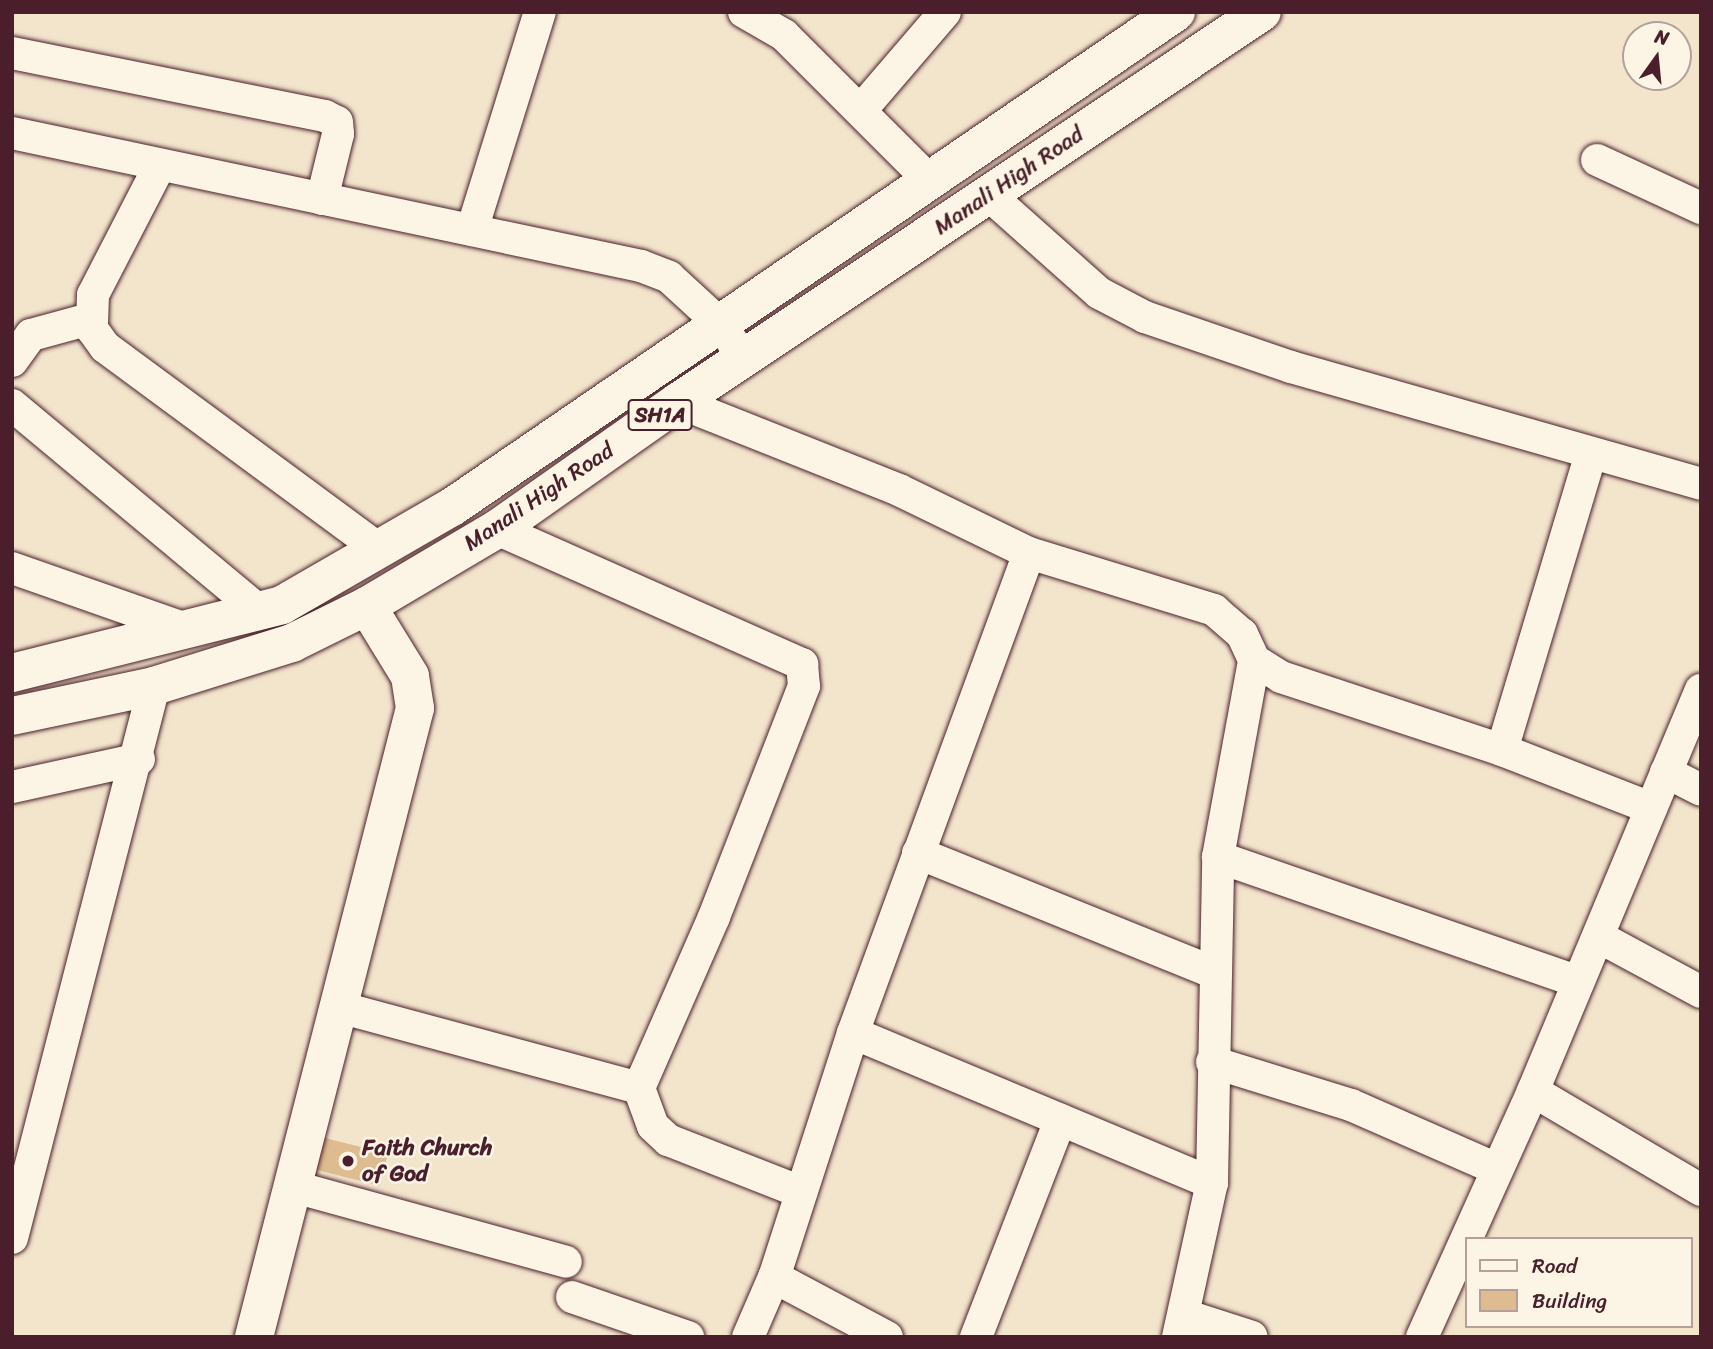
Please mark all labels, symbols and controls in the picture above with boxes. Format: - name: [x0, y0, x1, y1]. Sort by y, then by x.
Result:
- text: N: [1651, 20, 1673, 55]
- north arrow: [1622, 21, 1692, 91]
- street label: Manali High Road: [929, 121, 1089, 241]
- road number: SH1A: [627, 398, 693, 432]
- street label: Manali High Road: [459, 437, 619, 557]
- place label: Faith Church of God: [362, 1134, 492, 1188]
- marker: Faith Church of God: [340, 1153, 356, 1169]
- legend: [1464, 1237, 1692, 1328]
- text: Road: [1532, 1247, 1577, 1285]
- text: Building: [1532, 1282, 1607, 1320]

